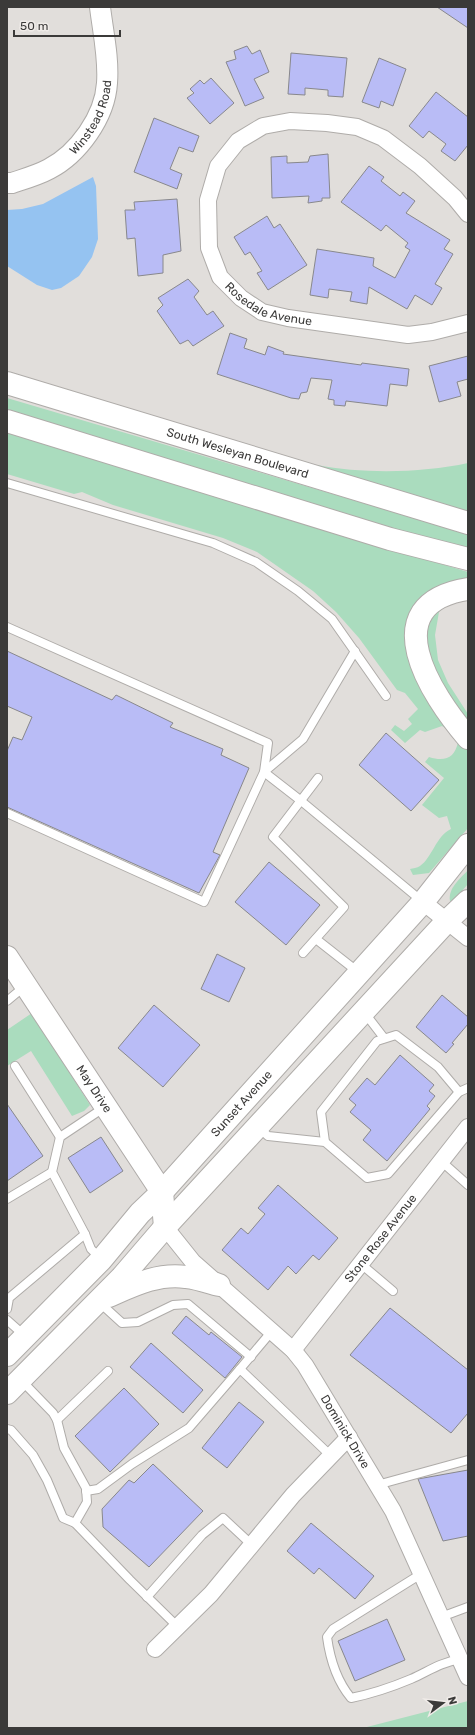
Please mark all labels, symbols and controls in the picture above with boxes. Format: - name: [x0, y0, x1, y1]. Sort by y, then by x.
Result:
- scale bar: [14, 12, 120, 38]
- text: 50 m: [20, 19, 48, 33]
- street label: Winstead Road: [67, 80, 114, 157]
- street label: Rosedale Avenue: [222, 279, 313, 328]
- street label: South Wesleyan Boulevard: [165, 425, 310, 481]
- street label: May Drive: [73, 1062, 115, 1116]
- street label: Sunset Avenue: [208, 1067, 275, 1140]
- street label: Stone Rose Avenue: [342, 1191, 420, 1285]
- street label: Dominick Drive: [318, 1392, 373, 1471]
- north arrow: [423, 1683, 463, 1723]
- text: N: [445, 1695, 460, 1706]

